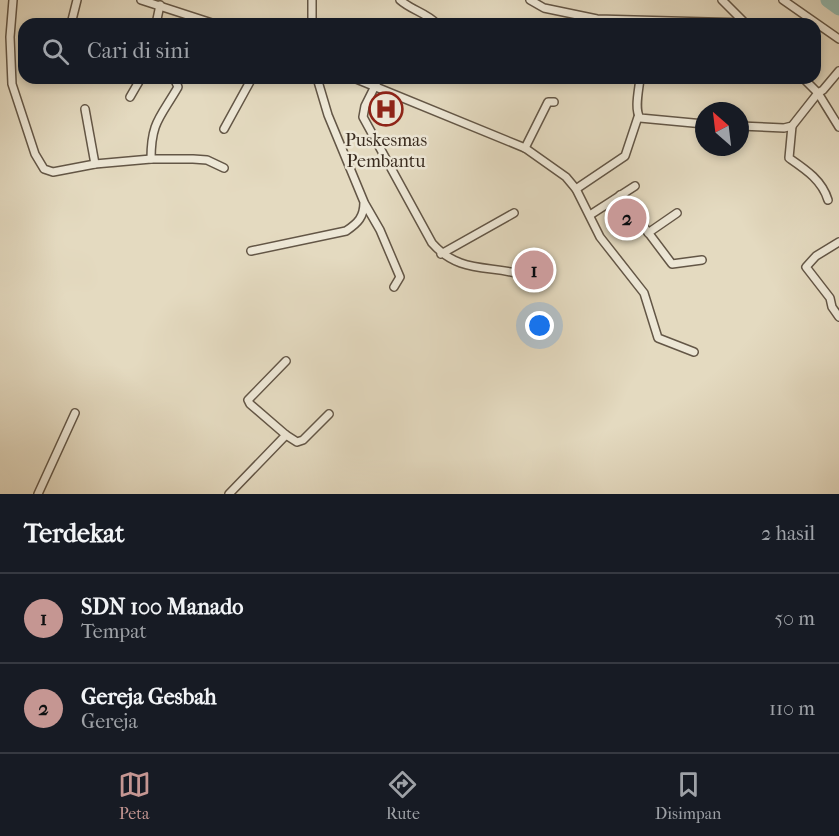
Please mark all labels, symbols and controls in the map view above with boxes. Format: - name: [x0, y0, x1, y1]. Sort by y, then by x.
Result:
- search box: [18, 18, 821, 84]
- icon: search: [39, 35, 72, 68]
- text: Cari di sini: [87, 38, 190, 64]
- hospital icon: Puskesmas Pembantu: [368, 91, 404, 127]
- north arrow: [695, 102, 749, 156]
- place label: Puskesmas Pembantu: [345, 130, 427, 172]
- pin: 2: [608, 196, 646, 240]
- pin: 1: [514, 248, 554, 292]
- your location: [525, 311, 554, 340]
- text: Terdekat: [24, 518, 125, 549]
- text: 2 hasil: [761, 522, 815, 545]
- text: SDN 100 Manado: [81, 594, 243, 620]
- text: 1: [40, 607, 47, 630]
- text: 50 m: [774, 607, 815, 630]
- text: Tempat: [81, 620, 147, 643]
- text: Gereja Gesbah: [81, 684, 217, 710]
- text: 2: [38, 697, 49, 720]
- text: 110 m: [769, 697, 815, 720]
- text: Gereja: [81, 710, 138, 733]
- tab: Peta: [118, 768, 151, 823]
- tab: Rute: [386, 768, 420, 823]
- tab: Disimpan: [655, 768, 721, 823]

